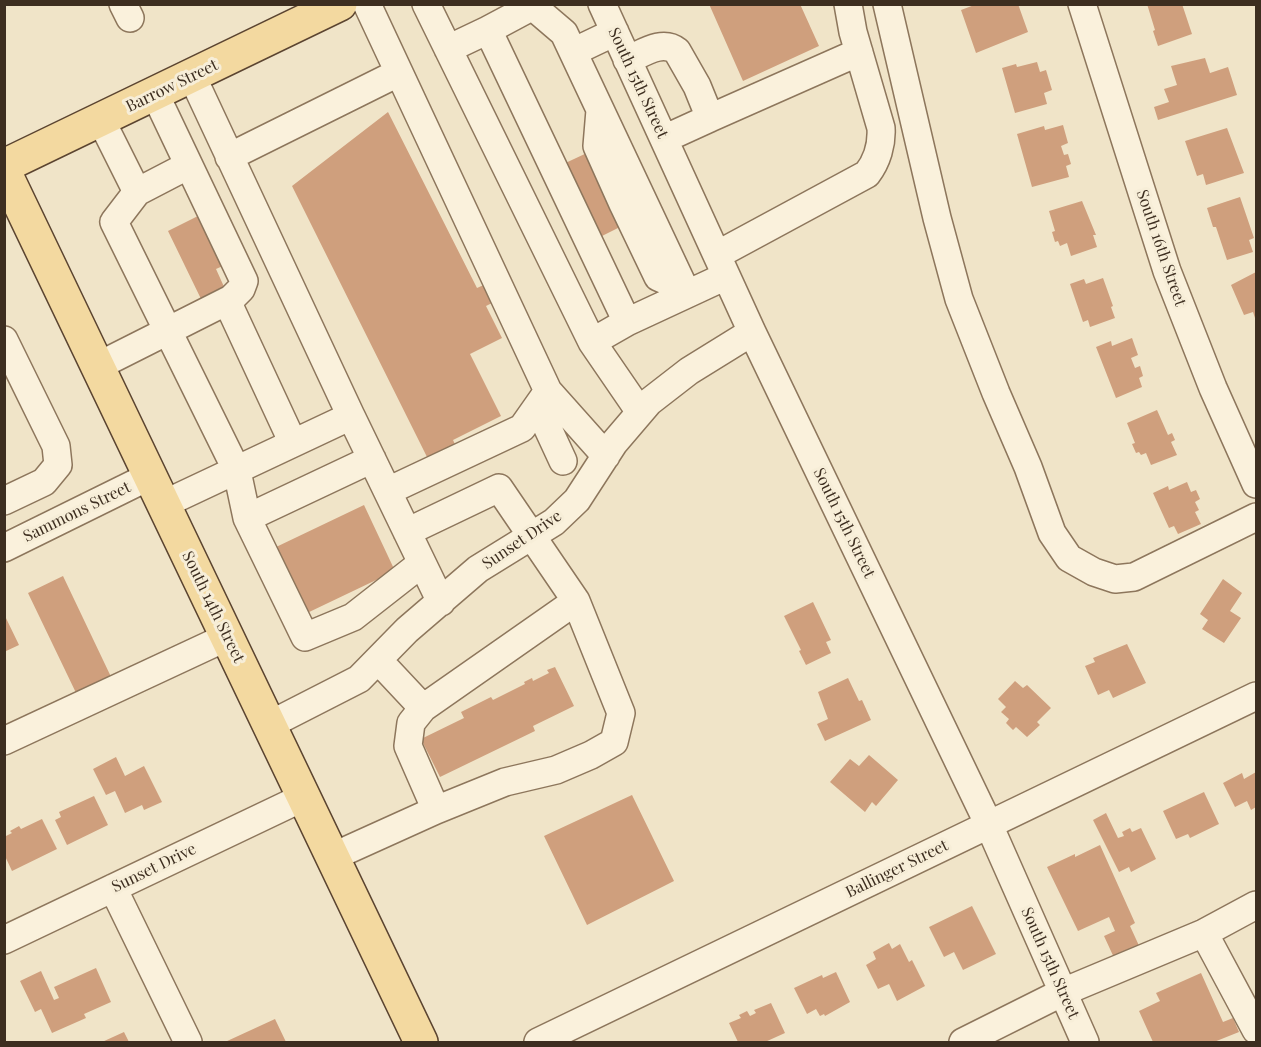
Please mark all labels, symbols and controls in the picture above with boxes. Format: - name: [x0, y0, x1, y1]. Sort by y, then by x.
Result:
- street label: South 15th Street: [604, 24, 672, 142]
- street label: Barrow Street: [123, 56, 221, 116]
- street label: South 16th Street: [1132, 187, 1190, 309]
- street label: South 15th Street: [809, 465, 879, 581]
- street label: Sammons Street: [20, 478, 134, 546]
- street label: Sunset Drive: [479, 506, 565, 574]
- street label: South 14th Street: [178, 548, 248, 666]
- street label: Ballinger Street: [843, 836, 951, 902]
- street label: Sunset Drive: [109, 839, 199, 897]
- street label: South 15th Street: [1017, 904, 1083, 1022]

